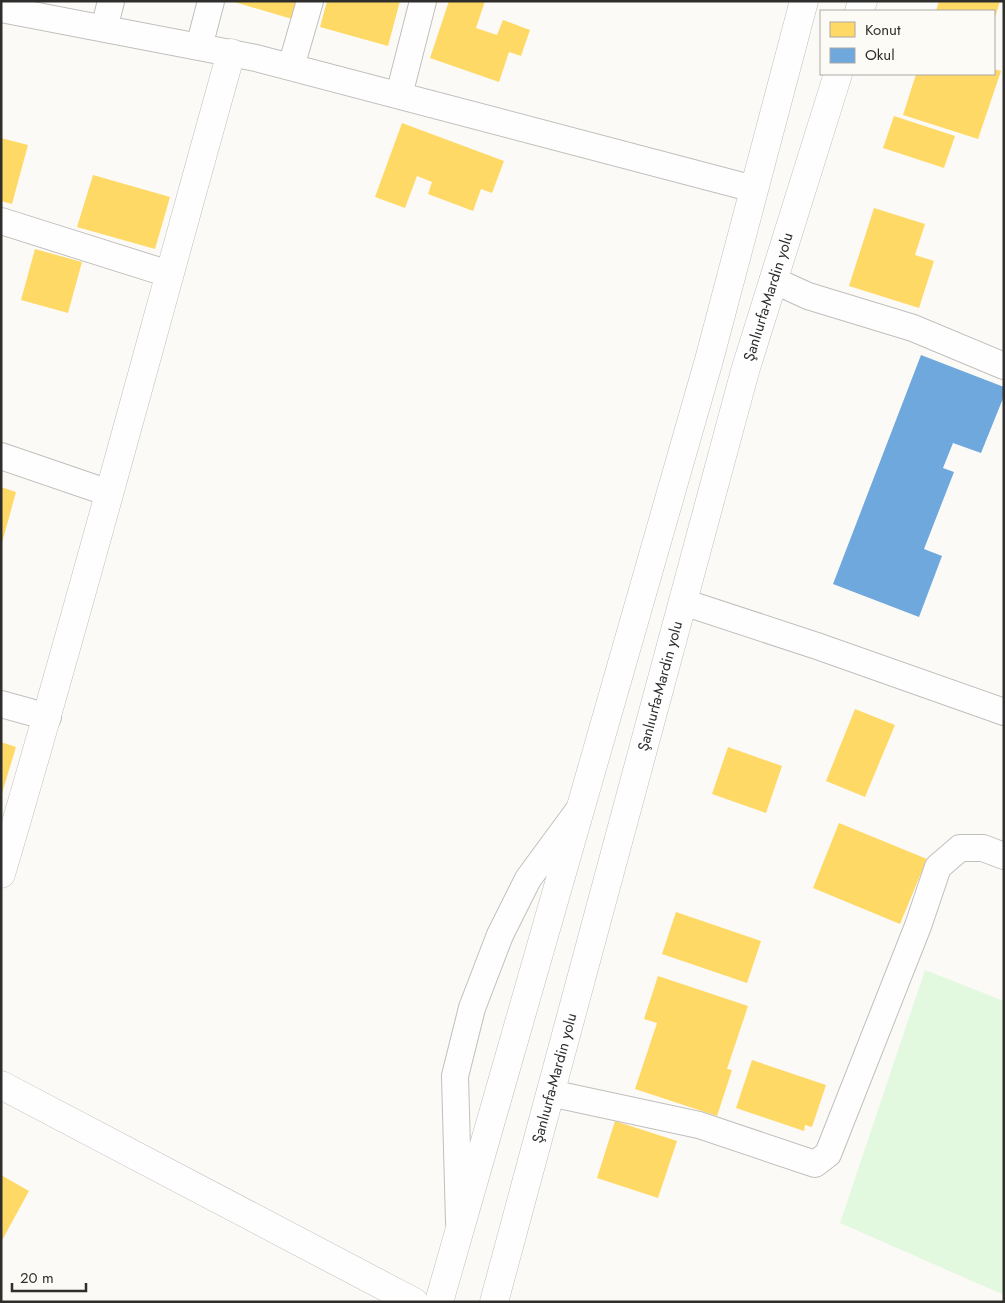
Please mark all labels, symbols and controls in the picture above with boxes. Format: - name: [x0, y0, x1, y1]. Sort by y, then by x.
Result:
- legend: [820, 10, 995, 75]
- text: Konut: [865, 19, 901, 41]
- text: Okul: [865, 44, 895, 66]
- street label: Şanlıurfa-Mardin yolu: [738, 230, 799, 364]
- street label: Şanlıurfa-Mardin yolu: [632, 619, 688, 753]
- street label: Şanlıurfa-Mardin yolu: [526, 1011, 582, 1145]
- scale bar: [12, 1260, 86, 1292]
- text: 20 m: [20, 1267, 54, 1289]

